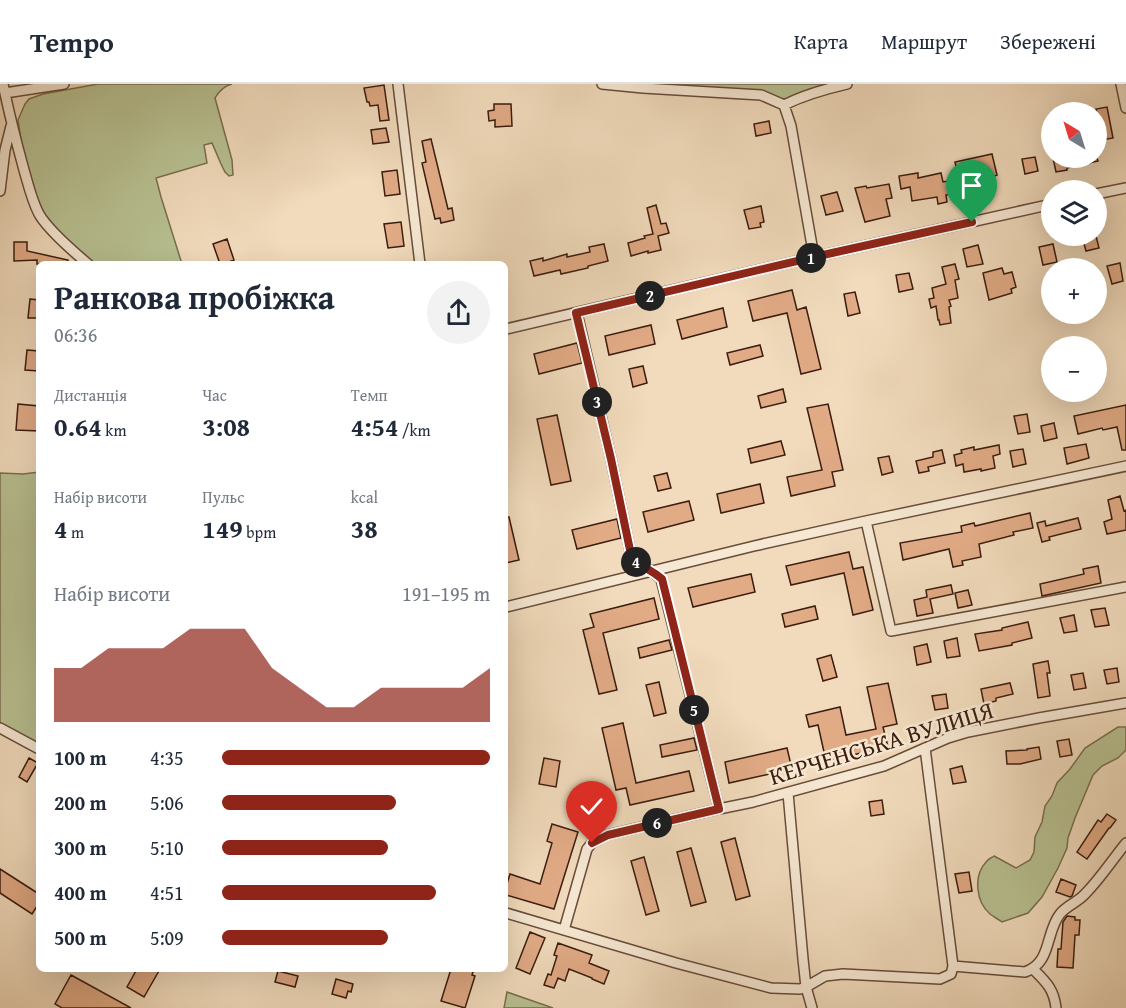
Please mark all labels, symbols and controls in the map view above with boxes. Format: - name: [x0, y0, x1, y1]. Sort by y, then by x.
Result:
- text: Tempo: [30, 21, 114, 62]
- text: Карта: [794, 26, 848, 57]
- text: Маршрут: [881, 26, 967, 57]
- text: Збережені: [1000, 26, 1096, 57]
- north arrow: [1041, 102, 1107, 168]
- map controls: [1041, 102, 1107, 402]
- pin: [946, 160, 997, 222]
- icon: arrive: [955, 169, 988, 202]
- button: layers: [1041, 180, 1107, 246]
- pin: 1: [796, 243, 826, 273]
- text: 1: [807, 246, 815, 270]
- button: +: [1041, 258, 1107, 324]
- text: Ранкова пробіжка: [54, 273, 335, 321]
- button: share: [427, 281, 490, 344]
- pin: 2: [635, 281, 665, 311]
- text: 2: [646, 284, 654, 308]
- text: 06:36: [54, 320, 97, 349]
- button: −: [1041, 336, 1107, 402]
- text: Дистанція: [54, 383, 127, 407]
- text: Час: [202, 383, 227, 407]
- text: Темп: [351, 383, 388, 407]
- pin: 3: [582, 387, 612, 417]
- text: 3: [593, 390, 601, 414]
- text: 0.64: [54, 407, 102, 446]
- text: 3:08: [202, 407, 250, 446]
- text: 4:54: [351, 407, 398, 446]
- text: km: [102, 418, 126, 442]
- text: /km: [398, 418, 431, 442]
- text: Набір висоти: [54, 485, 147, 509]
- text: Пульс: [202, 485, 244, 509]
- text: kcal: [351, 485, 378, 509]
- text: 4: [54, 509, 67, 548]
- text: 149: [202, 509, 243, 548]
- text: 38: [351, 509, 378, 548]
- text: m: [67, 520, 84, 544]
- text: bpm: [243, 520, 276, 544]
- pin: 4: [621, 547, 651, 577]
- text: 4: [632, 550, 640, 574]
- text: Набір висоти: [54, 579, 170, 608]
- text: 191–195 m: [402, 579, 490, 608]
- street label: КЕРЧЕНСЬКА ВУЛИЦЯ: [765, 692, 997, 794]
- pin: 5: [679, 695, 709, 725]
- text: 5: [690, 698, 698, 722]
- text: 100 m: [54, 743, 107, 772]
- text: 4:35: [150, 743, 184, 772]
- pin: [566, 781, 617, 843]
- text: 200 m: [54, 788, 107, 817]
- text: 5:06: [150, 788, 184, 817]
- icon: check: [575, 790, 608, 823]
- pin: 6: [642, 808, 672, 838]
- text: 6: [653, 811, 661, 835]
- text: 300 m: [54, 833, 107, 862]
- text: 5:10: [150, 833, 184, 862]
- text: 400 m: [54, 878, 107, 907]
- text: 4:51: [150, 878, 184, 907]
- text: 500 m: [54, 923, 107, 952]
- text: 5:09: [150, 923, 184, 952]

